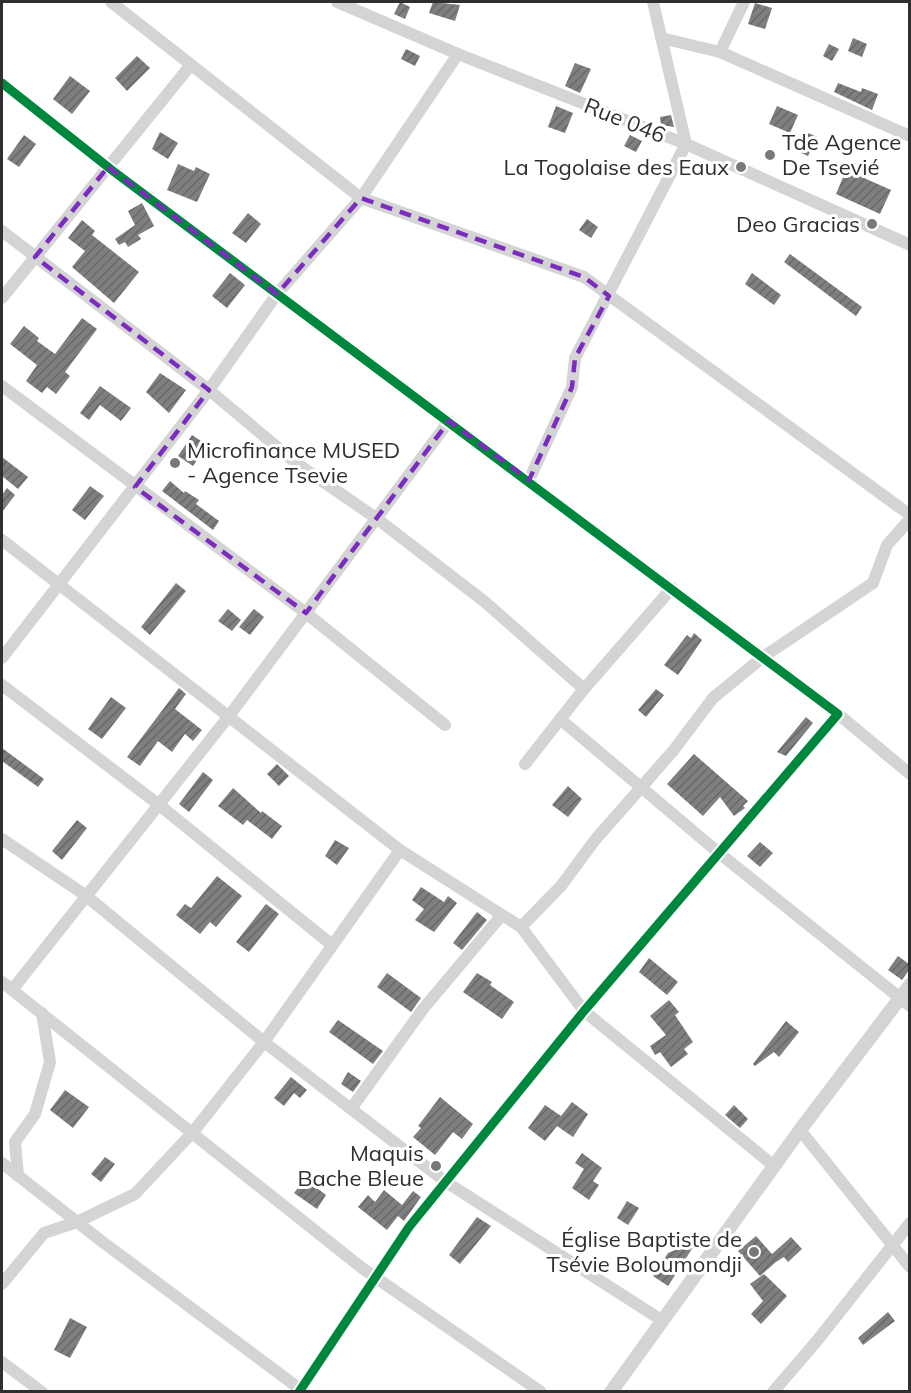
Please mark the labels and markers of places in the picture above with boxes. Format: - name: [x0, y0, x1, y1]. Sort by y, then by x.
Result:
- place label: Tde Agence De Tsevié: [782, 128, 901, 181]
- marker: Tde Agence De Tsevié: [763, 148, 777, 162]
- place label: La Togolaise des Eaux: [504, 153, 729, 181]
- marker: La Togolaise des Eaux: [734, 160, 748, 174]
- place label: Deo Gracias: [736, 210, 860, 238]
- marker: Deo Gracias: [865, 217, 879, 231]
- place label: Microfinance MUSED - Agence Tsevie: [187, 436, 400, 489]
- marker: Microfinance MUSED - Agence Tsevie: [168, 456, 182, 470]
- place label: Maquis Bache Bleue: [298, 1139, 424, 1192]
- marker: Maquis Bache Bleue: [429, 1159, 443, 1173]
- place label: Église Baptiste de Tsévie Boloumondji: [547, 1225, 742, 1278]
- marker: Église Baptiste de Tsévie Boloumondji: [747, 1245, 761, 1259]

